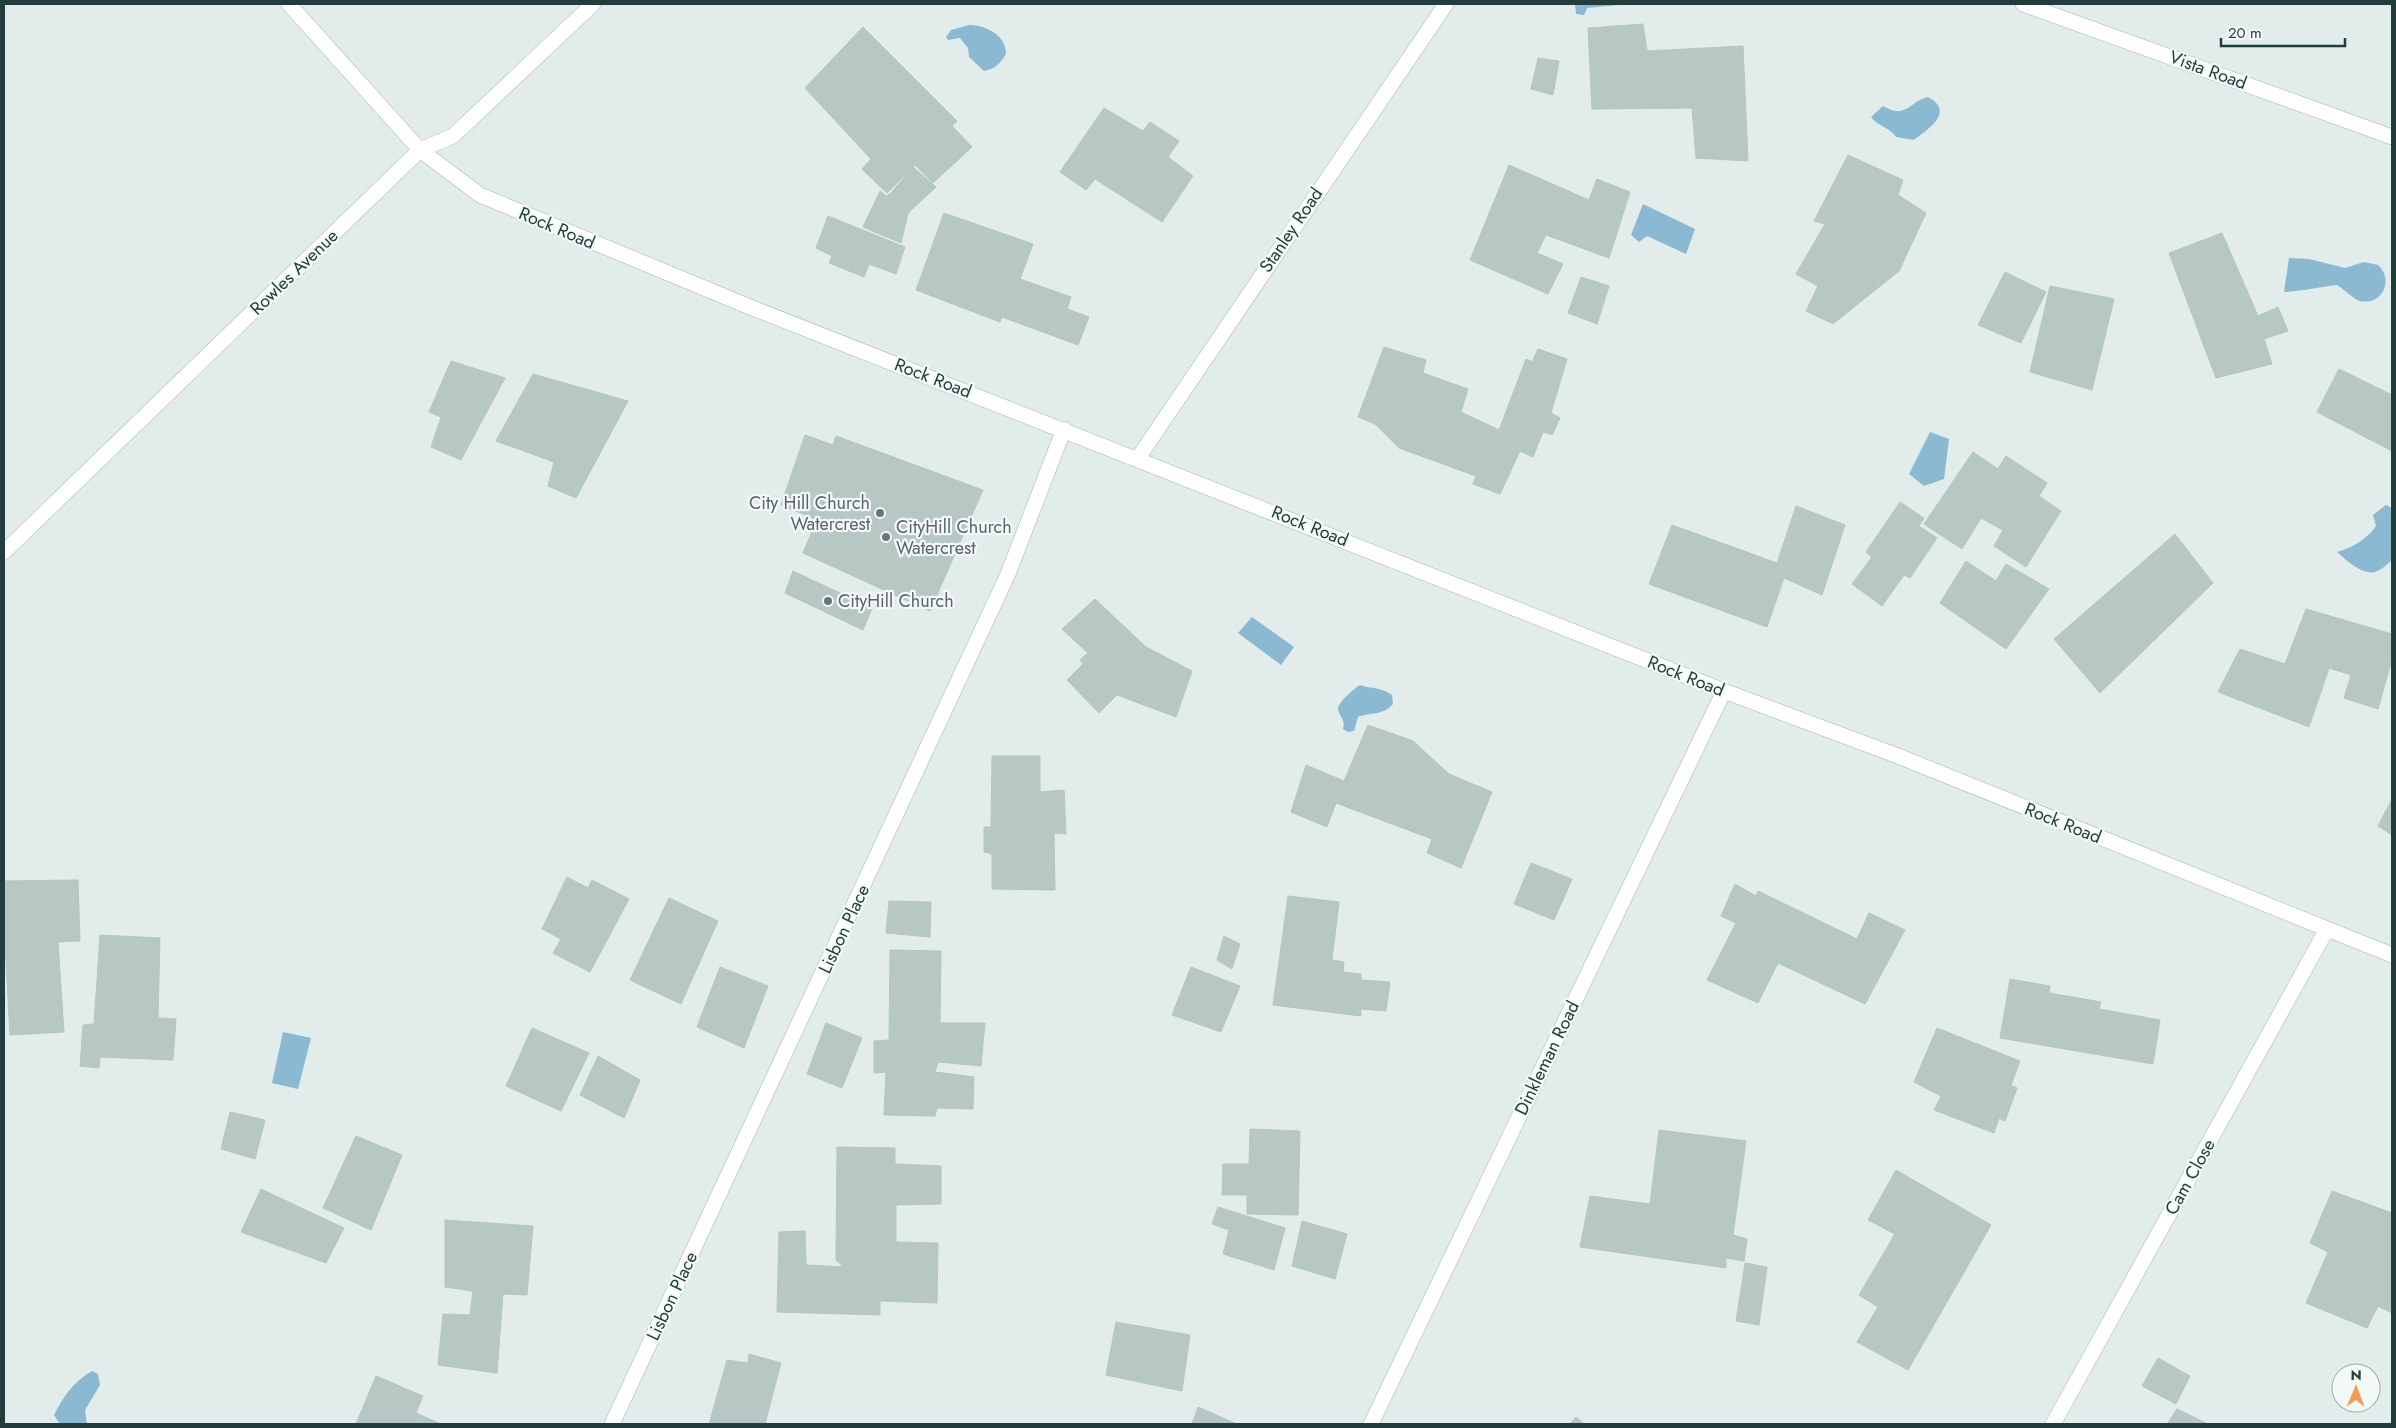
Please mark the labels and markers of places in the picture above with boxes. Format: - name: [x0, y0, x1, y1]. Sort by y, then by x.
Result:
- place label: City Hill Church Watercrest: [749, 490, 871, 537]
- marker: City Hill Church Watercrest: [874, 507, 886, 519]
- place label: CityHill Church Watercrest: [896, 514, 1012, 561]
- marker: CityHill Church Watercrest: [880, 531, 892, 543]
- place label: CityHill Church: [838, 588, 954, 614]
- marker: CityHill Church: [822, 595, 834, 607]

